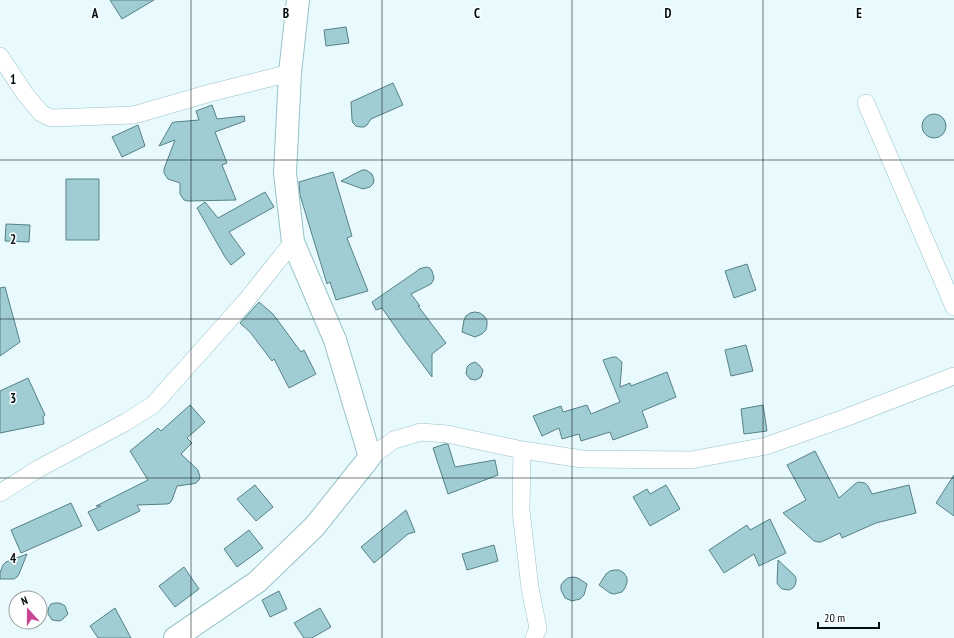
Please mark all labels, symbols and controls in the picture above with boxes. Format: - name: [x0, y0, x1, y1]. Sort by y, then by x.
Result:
- text: A: [91, 5, 99, 22]
- text: B: [283, 5, 289, 22]
- text: C: [474, 5, 480, 22]
- text: D: [665, 5, 672, 22]
- text: E: [856, 5, 862, 22]
- text: 1: [10, 71, 16, 88]
- text: 2: [10, 231, 16, 248]
- text: 3: [10, 390, 16, 407]
- text: 4: [10, 550, 17, 567]
- north arrow: [8, 590, 48, 630]
- text: N: [19, 593, 30, 608]
- scale bar: [818, 604, 879, 630]
- text: 20 m: [824, 610, 845, 625]

